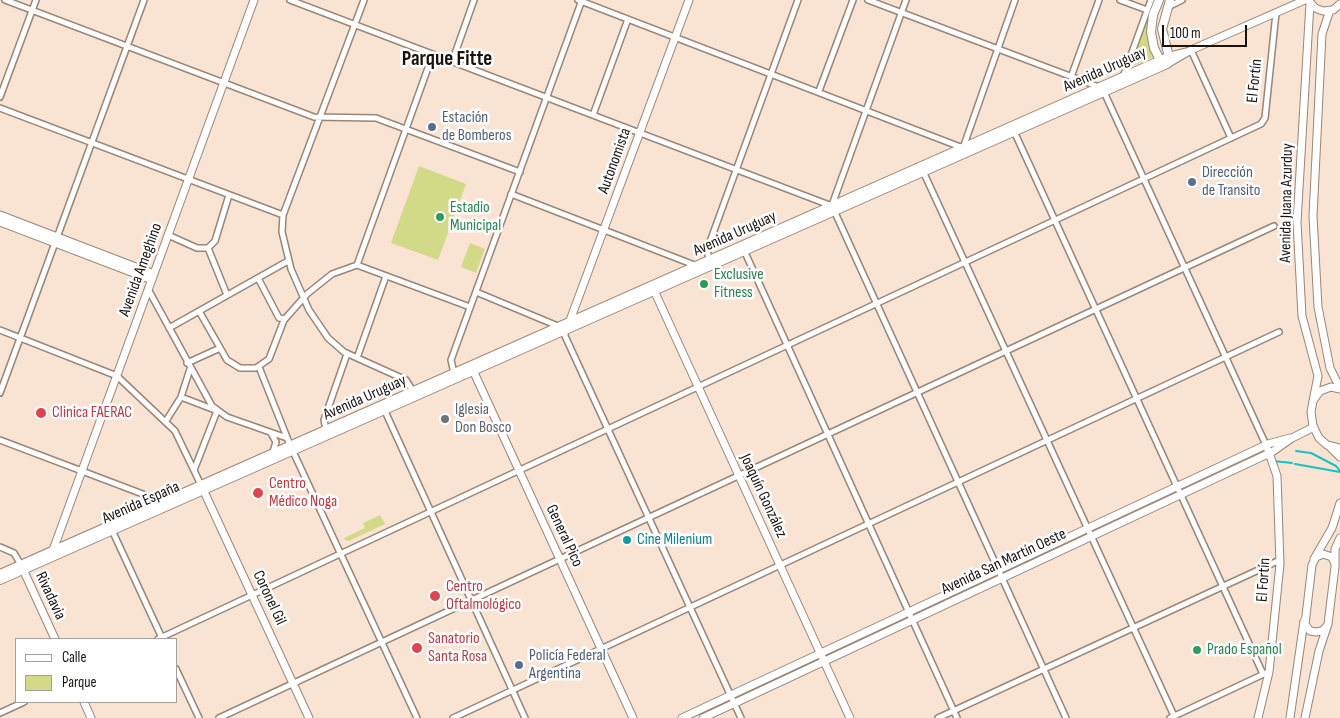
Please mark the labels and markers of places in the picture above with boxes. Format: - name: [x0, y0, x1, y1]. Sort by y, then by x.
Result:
- place label: Estación de Bomberos: [442, 108, 511, 146]
- marker: Estación de Bomberos: [426, 121, 438, 133]
- place label: Dirección de Transito: [1202, 163, 1260, 201]
- marker: Dirección de Transito: [1186, 176, 1198, 188]
- place label: Estadio Municipal: [450, 198, 501, 236]
- marker: Estadio Municipal: [434, 211, 446, 223]
- place label: Exclusive Fitness: [714, 265, 764, 303]
- marker: Exclusive Fitness: [698, 278, 710, 290]
- place label: Iglesia Don Bosco: [455, 400, 511, 438]
- place label: Clinica FAERAC: [52, 403, 132, 423]
- marker: Clinica FAERAC: [34, 406, 48, 420]
- marker: Iglesia Don Bosco: [439, 413, 451, 425]
- place label: Centro Médico Noga: [269, 474, 337, 512]
- marker: Centro Médico Noga: [251, 486, 265, 500]
- place label: Cine Milenium: [637, 530, 712, 550]
- marker: Cine Milenium: [621, 534, 633, 546]
- place label: Centro Oftalmológico: [446, 577, 521, 615]
- marker: Centro Oftalmológico: [428, 589, 442, 603]
- place label: Sanatorio Santa Rosa: [428, 629, 487, 667]
- place label: Prado Español: [1207, 640, 1282, 660]
- marker: Sanatorio Santa Rosa: [410, 641, 424, 655]
- marker: Prado Español: [1191, 644, 1203, 656]
- place label: Policía Federal Argentina: [529, 646, 606, 684]
- marker: Policía Federal Argentina: [513, 659, 525, 671]

